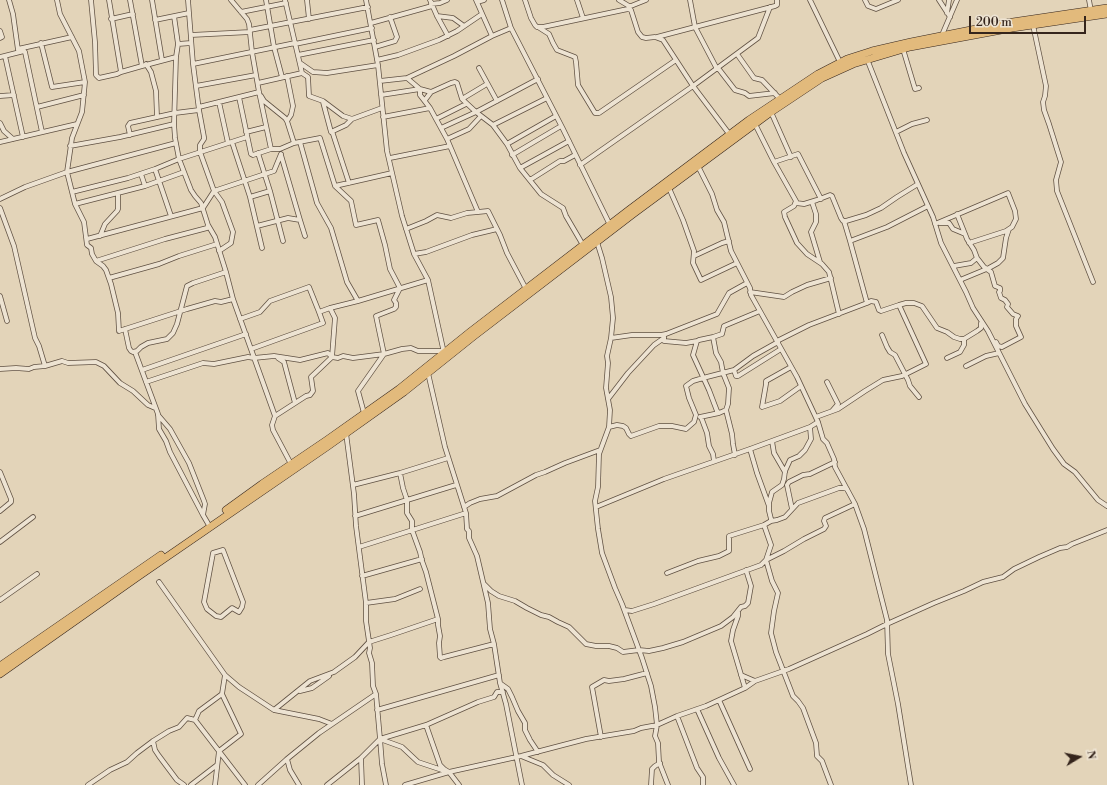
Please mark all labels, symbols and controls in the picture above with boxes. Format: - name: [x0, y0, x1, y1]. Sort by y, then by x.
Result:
- scale bar: [971, 8, 1088, 34]
- text: 200 m: [976, 15, 1012, 30]
- north arrow: [1059, 737, 1099, 777]
- text: N: [1083, 749, 1098, 760]

